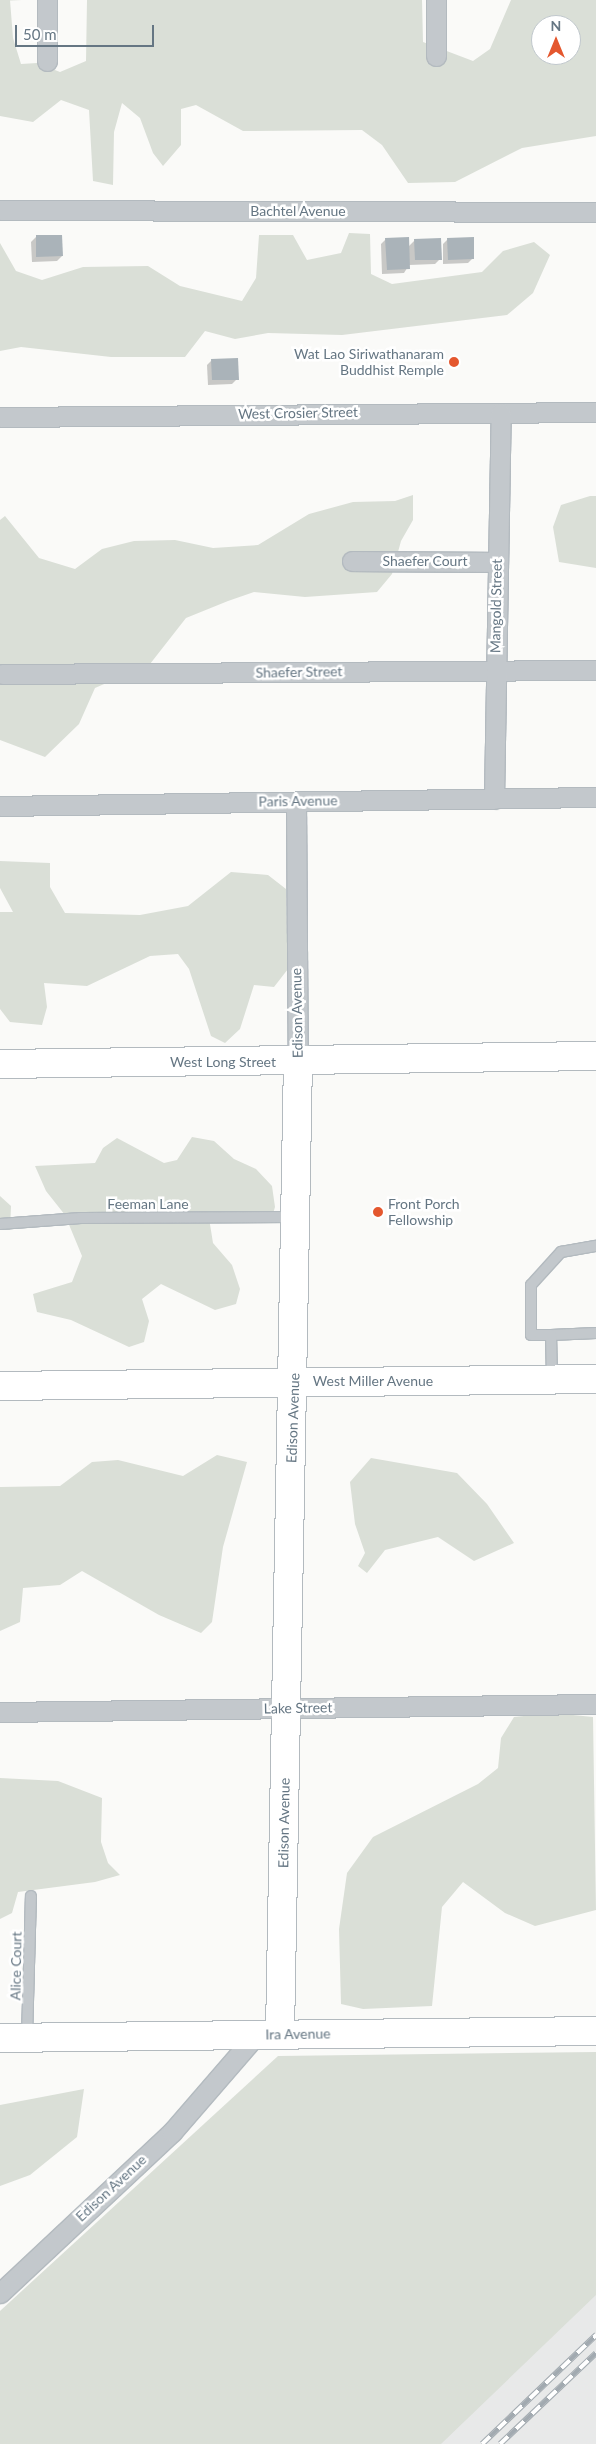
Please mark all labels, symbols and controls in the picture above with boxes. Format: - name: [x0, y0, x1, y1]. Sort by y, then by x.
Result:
- scale bar: [18, 15, 156, 47]
- north arrow: [531, 15, 581, 65]
- text: N: [551, 17, 561, 34]
- text: 50 m: [23, 25, 57, 43]
- street label: Bachtel Avenue: [250, 203, 346, 219]
- place label: Wat Lao Siriwathanaram Buddhist Remple: [294, 346, 444, 378]
- marker: Wat Lao Siriwathanaram Buddhist Remple: [448, 356, 460, 368]
- street label: West Crosier Street: [238, 404, 358, 422]
- street label: Shaefer Court: [382, 553, 468, 569]
- street label: Mangold Street: [487, 559, 505, 653]
- street label: Shaefer Street: [255, 663, 343, 681]
- street label: Paris Avenue: [258, 792, 338, 810]
- street label: Edison Avenue: [288, 967, 306, 1059]
- street label: West Long Street: [170, 1054, 276, 1070]
- street label: Feeman Lane: [107, 1196, 189, 1212]
- place label: Front Porch Fellowship: [388, 1196, 460, 1228]
- marker: Front Porch Fellowship: [372, 1206, 384, 1218]
- street label: Edison Avenue: [283, 1372, 303, 1464]
- street label: West Miller Avenue: [312, 1373, 434, 1389]
- street label: Lake Street: [264, 1699, 332, 1717]
- street label: Edison Avenue: [275, 1777, 293, 1869]
- street label: Alice Court: [7, 1931, 25, 2001]
- street label: Ira Avenue: [265, 2025, 331, 2043]
- street label: Edison Avenue: [72, 2151, 150, 2225]

